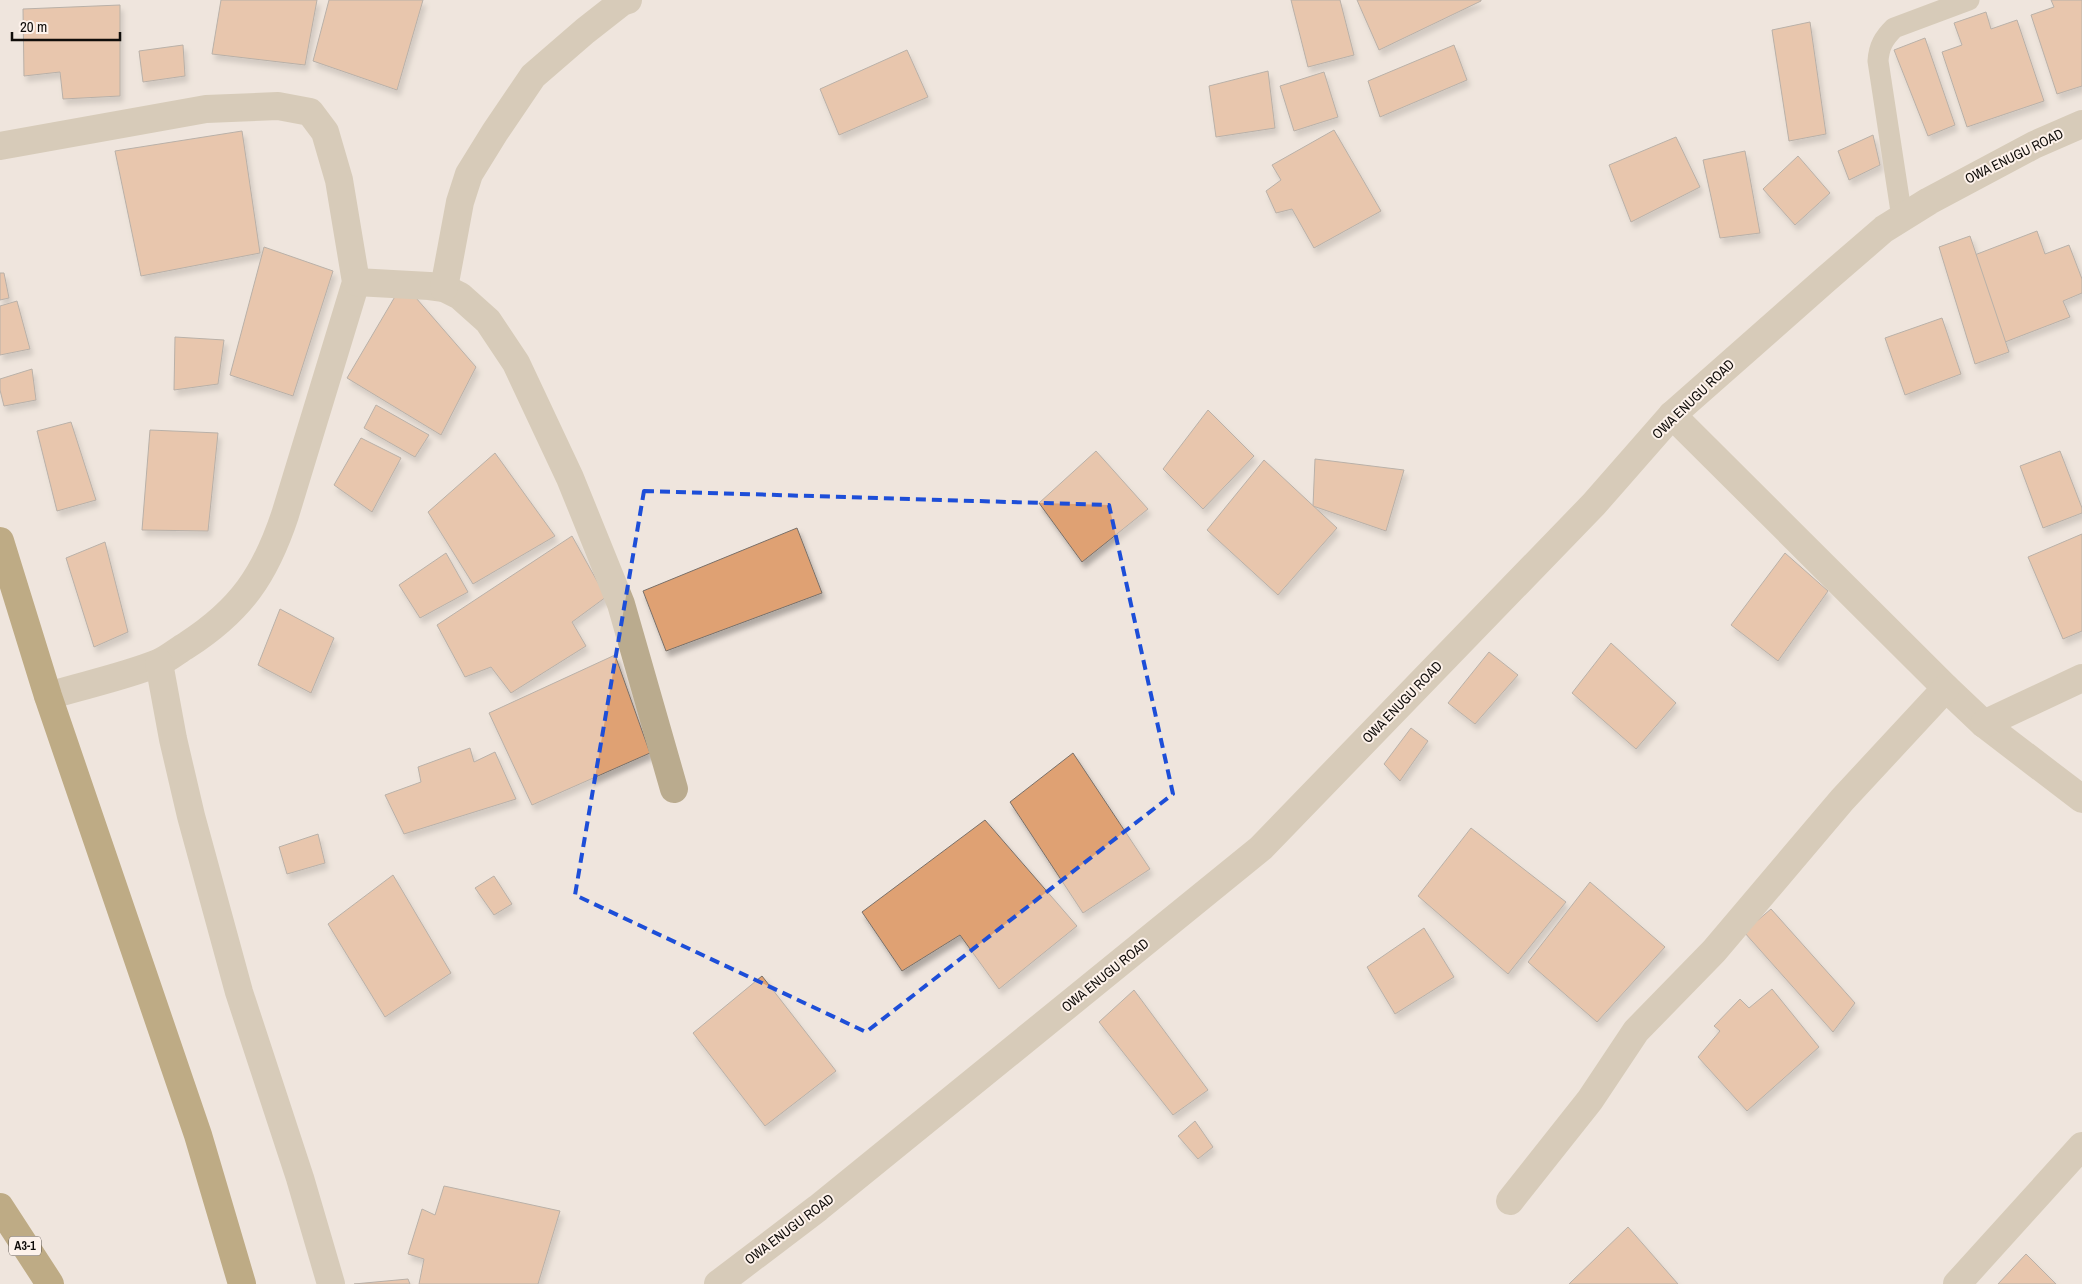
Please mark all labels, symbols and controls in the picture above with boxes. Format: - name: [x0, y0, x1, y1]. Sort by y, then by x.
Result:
- scale bar: [12, 10, 120, 42]
- text: 20 m: [20, 16, 47, 37]
- street label: OWA ENUGU ROAD: [1962, 124, 2066, 188]
- street label: OWA ENUGU ROAD: [1648, 355, 1738, 443]
- street label: OWA ENUGU ROAD: [1358, 657, 1446, 747]
- street label: OWA ENUGU ROAD: [1058, 934, 1152, 1016]
- street label: OWA ENUGU ROAD: [741, 1189, 837, 1269]
- road number: A3-1: [9, 1236, 41, 1256]

